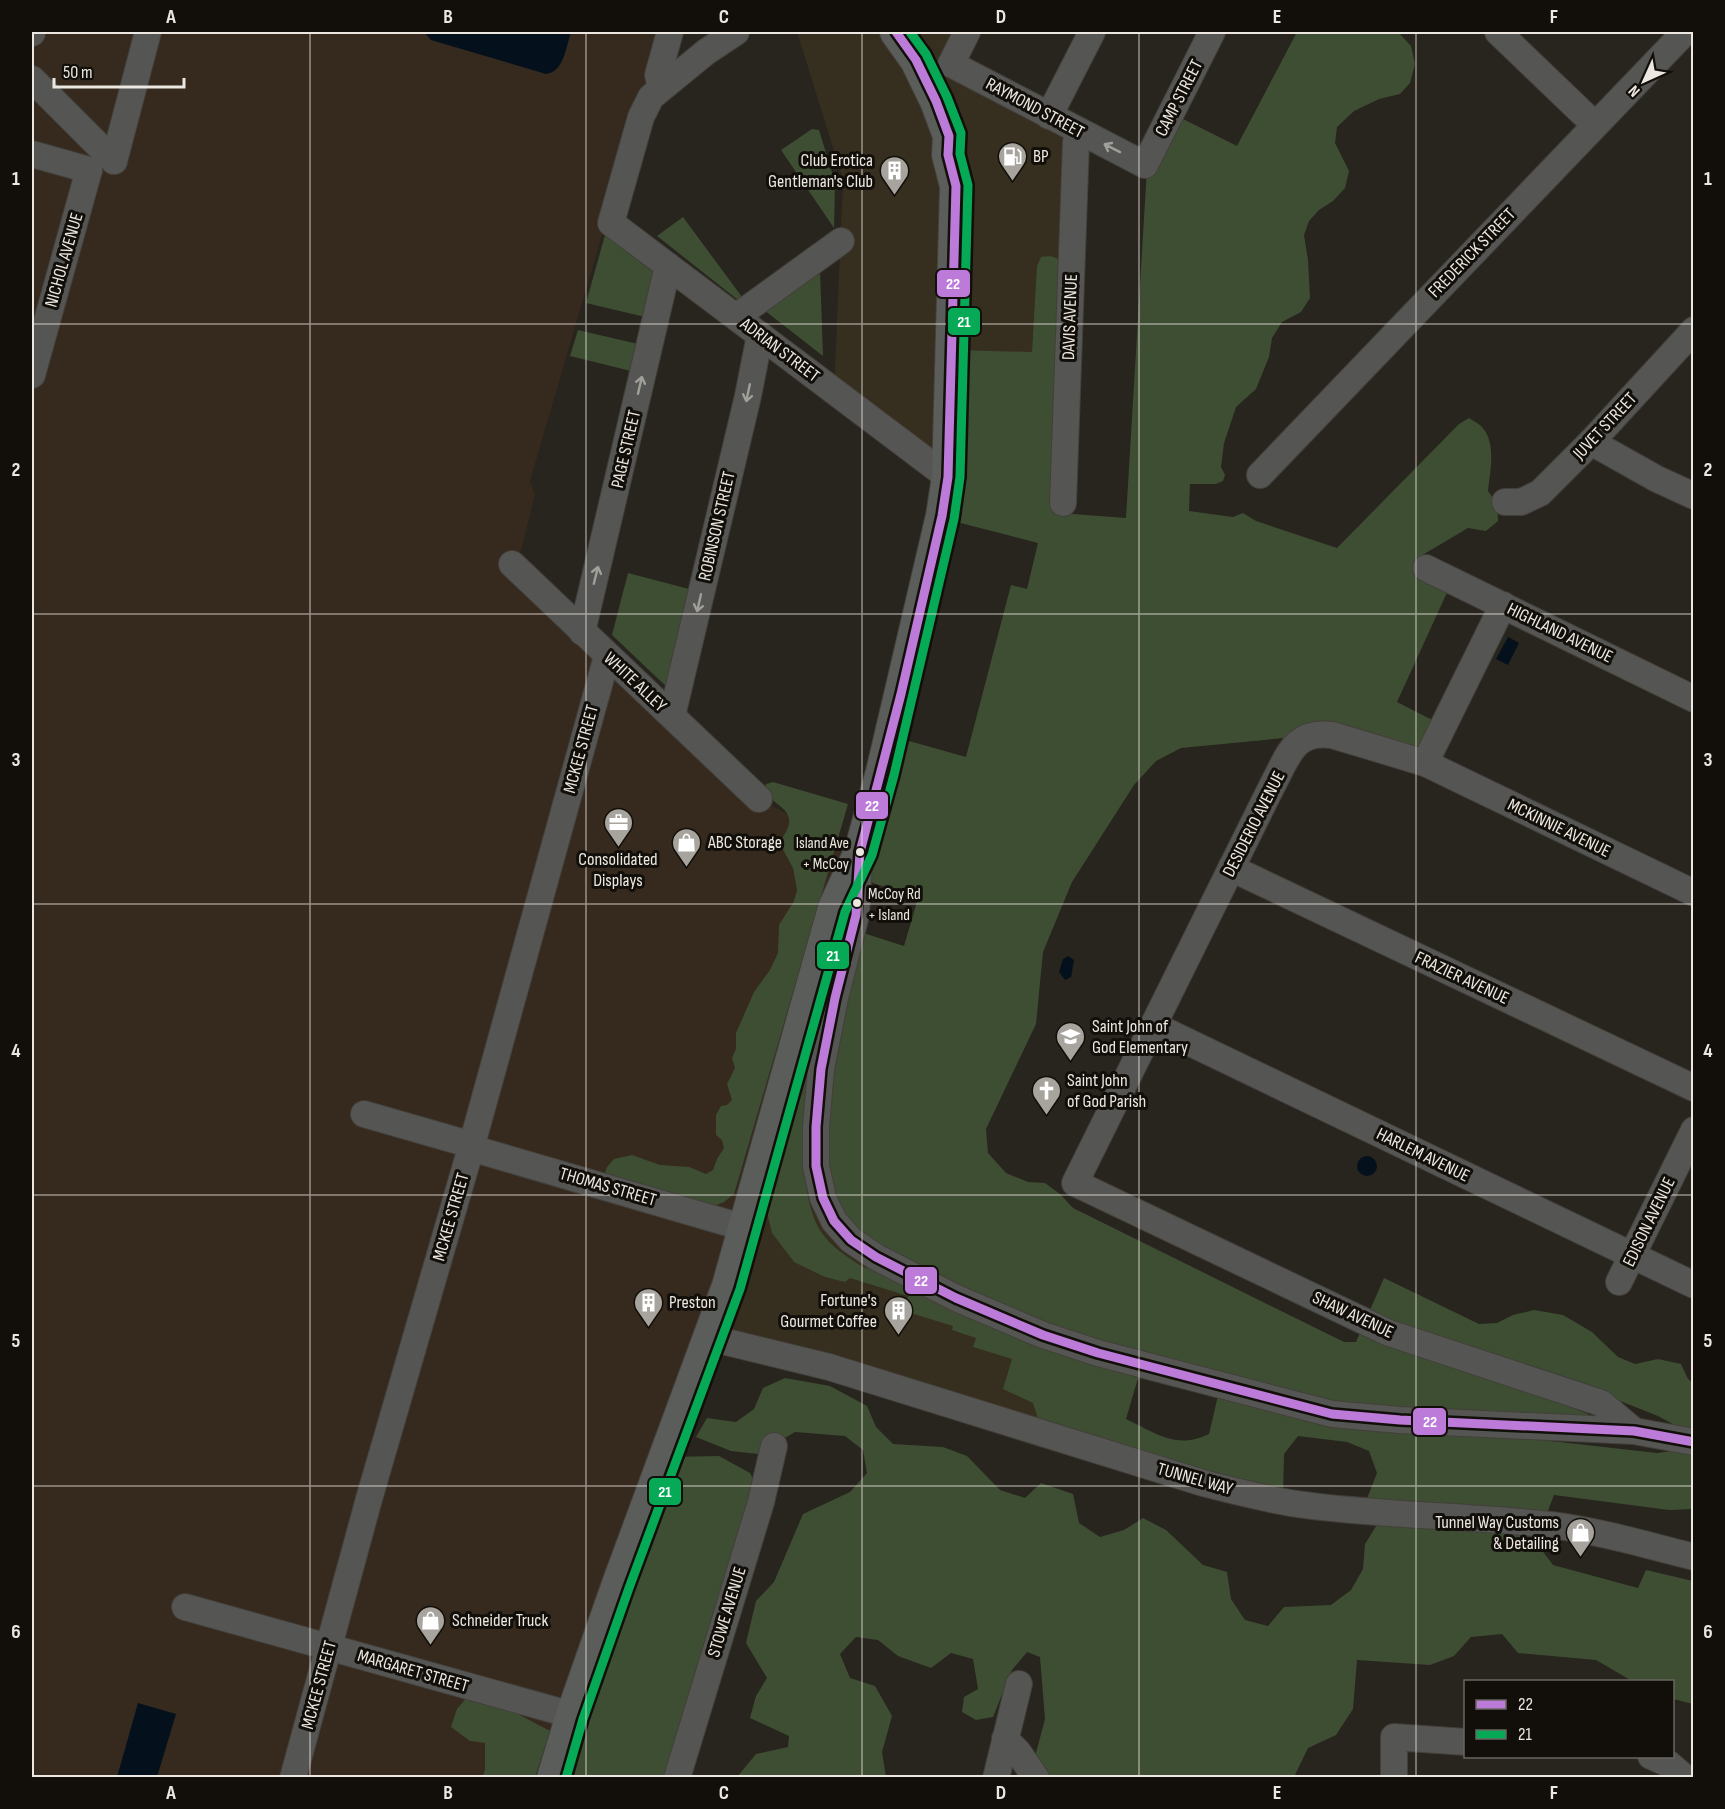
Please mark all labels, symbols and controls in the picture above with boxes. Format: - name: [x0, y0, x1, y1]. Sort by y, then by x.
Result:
- text: A: [165, 5, 176, 29]
- text: B: [443, 5, 453, 29]
- text: C: [719, 5, 729, 29]
- text: D: [996, 5, 1006, 29]
- text: E: [1273, 5, 1281, 29]
- text: F: [1550, 5, 1558, 29]
- scale bar: [54, 51, 184, 89]
- north arrow: [1614, 51, 1674, 111]
- street label: CAMP STREET: [1151, 56, 1207, 140]
- text: 50 m: [63, 62, 93, 83]
- street label: RAYMOND STREET: [982, 73, 1088, 143]
- text: N: [1625, 81, 1644, 100]
- fuel station icon: BP: [996, 140, 1028, 182]
- one-way arrow: [1103, 142, 1121, 154]
- place label: BP: [1033, 146, 1049, 167]
- place label: Club Erotica Gentleman's Club: [768, 150, 873, 192]
- building icon: Club Erotica Gentleman's Club: [878, 154, 910, 196]
- text: 1: [12, 167, 20, 191]
- text: 1: [1704, 167, 1712, 191]
- street label: FREDERICK STREET: [1424, 204, 1520, 302]
- street label: NICHOL AVENUE: [40, 210, 88, 310]
- line badge: 22: [936, 269, 971, 298]
- street label: DAVIS AVENUE: [1058, 274, 1082, 360]
- text: 22: [946, 275, 960, 294]
- line badge: 21: [947, 307, 981, 336]
- street label: ADRIAN STREET: [736, 313, 824, 387]
- text: 21: [957, 313, 971, 332]
- one-way arrow: [635, 376, 647, 395]
- one-way arrow: [742, 383, 754, 402]
- street label: JUVET STREET: [1568, 388, 1641, 464]
- street label: PAGE STREET: [607, 408, 645, 490]
- text: 2: [12, 458, 20, 482]
- text: 2: [1704, 458, 1712, 482]
- street label: ROBINSON STREET: [694, 469, 740, 583]
- one-way arrow: [590, 566, 602, 585]
- one-way arrow: [692, 593, 704, 612]
- street label: HIGHLAND AVENUE: [1504, 598, 1616, 668]
- street label: WHITE ALLEY: [599, 648, 671, 717]
- street label: MCKEE STREET: [559, 703, 603, 795]
- text: 3: [12, 748, 21, 772]
- text: 3: [1704, 748, 1713, 772]
- street label: DESIDERIO AVENUE: [1218, 768, 1290, 880]
- line badge: 22: [855, 791, 889, 820]
- street label: MCKINNIE AVENUE: [1504, 794, 1614, 862]
- text: 22: [865, 797, 879, 816]
- office icon: Consolidated Displays: [602, 806, 634, 848]
- shop icon: ABC Storage: [671, 826, 703, 868]
- place label: ABC Storage: [707, 832, 782, 853]
- place label: Island Ave + McCoy: [796, 834, 849, 874]
- marker: Island Ave + McCoy: [854, 846, 866, 858]
- place label: Consolidated Displays: [578, 849, 658, 891]
- place label: McCoy Rd + Island: [868, 885, 921, 925]
- marker: McCoy Rd + Island: [851, 897, 863, 909]
- line badge: 21: [816, 941, 850, 970]
- text: 21: [826, 947, 840, 966]
- street label: FRAZIER AVENUE: [1412, 947, 1512, 1009]
- place label: Saint John of God Elementary: [1092, 1016, 1188, 1058]
- school or university icon: Saint John of God Elementary: [1055, 1020, 1087, 1062]
- text: 4: [11, 1039, 21, 1063]
- text: 4: [1703, 1039, 1713, 1063]
- place label: Saint John of God Parish: [1067, 1070, 1146, 1112]
- church icon: Saint John of God Parish: [1030, 1074, 1062, 1116]
- street label: HARLEM AVENUE: [1373, 1123, 1473, 1187]
- street label: THOMAS STREET: [557, 1163, 659, 1211]
- street label: MCKEE STREET: [428, 1171, 474, 1263]
- street label: EDISON AVENUE: [1618, 1174, 1680, 1270]
- line badge: 22: [904, 1266, 938, 1295]
- text: 22: [914, 1272, 928, 1291]
- building icon: Preston: [632, 1286, 664, 1328]
- street label: SHAW AVENUE: [1309, 1287, 1397, 1343]
- place label: Fortune's Gourmet Coffee: [780, 1290, 877, 1332]
- place label: Preston: [669, 1292, 716, 1313]
- building icon: Fortune's Gourmet Coffee: [882, 1294, 914, 1336]
- text: 5: [12, 1329, 21, 1353]
- text: 5: [1704, 1329, 1713, 1353]
- line badge: 22: [1412, 1407, 1447, 1436]
- text: 22: [1423, 1413, 1437, 1432]
- street label: TUNNEL WAY: [1155, 1458, 1235, 1500]
- line badge: 21: [648, 1477, 682, 1506]
- text: 21: [658, 1483, 672, 1502]
- place label: Tunnel Way Customs & Detailing: [1435, 1512, 1559, 1554]
- shop icon: Tunnel Way Customs & Detailing: [1564, 1516, 1596, 1558]
- street label: STOWE AVENUE: [703, 1564, 751, 1660]
- shop icon: Schneider Truck: [415, 1604, 447, 1646]
- place label: Schneider Truck: [452, 1610, 549, 1631]
- text: 6: [11, 1620, 21, 1644]
- text: 6: [1703, 1620, 1713, 1644]
- street label: MCKEE STREET: [297, 1639, 341, 1731]
- street label: MARGARET STREET: [355, 1645, 471, 1697]
- legend: [1464, 1680, 1674, 1758]
- text: 22: [1518, 1694, 1533, 1715]
- text: 21: [1518, 1724, 1532, 1745]
- text: A: [165, 1781, 176, 1805]
- text: B: [443, 1781, 453, 1805]
- text: C: [719, 1781, 729, 1805]
- text: D: [996, 1781, 1006, 1805]
- text: E: [1273, 1781, 1281, 1805]
- text: F: [1550, 1781, 1558, 1805]

